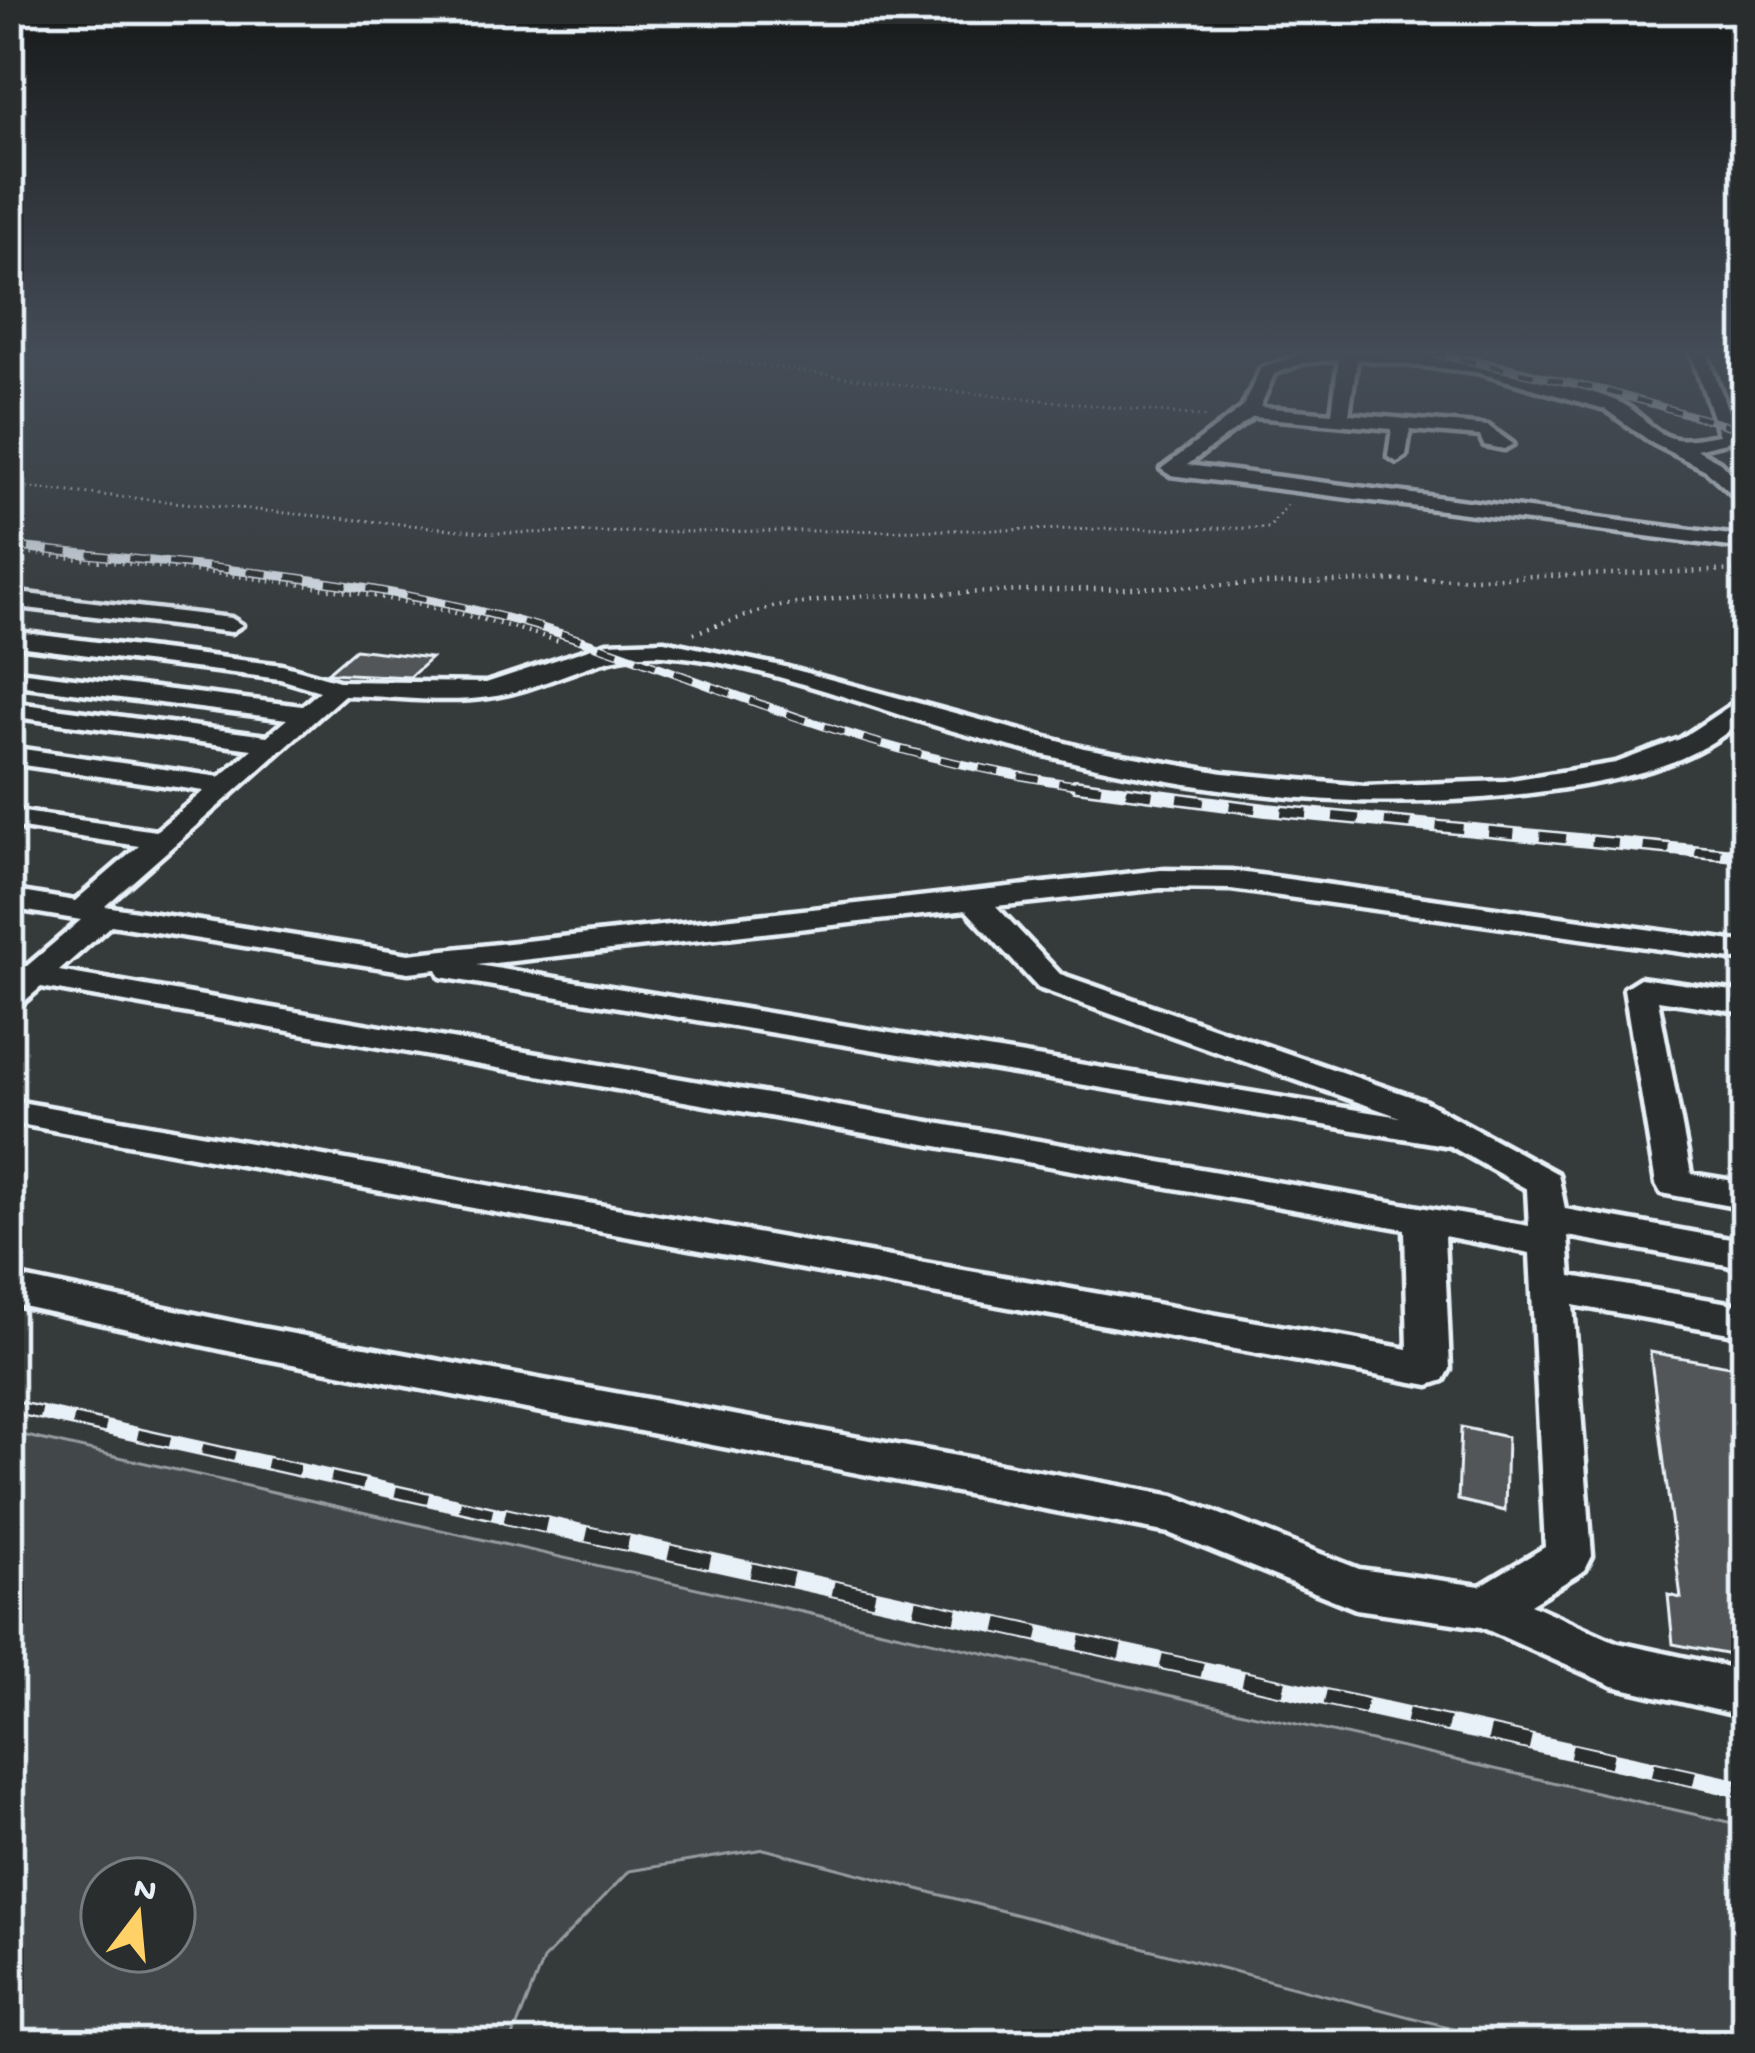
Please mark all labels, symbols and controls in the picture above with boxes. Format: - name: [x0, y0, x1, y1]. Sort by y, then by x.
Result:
- north arrow: [78, 1855, 198, 1975]
- text: N: [129, 1871, 160, 1913]

